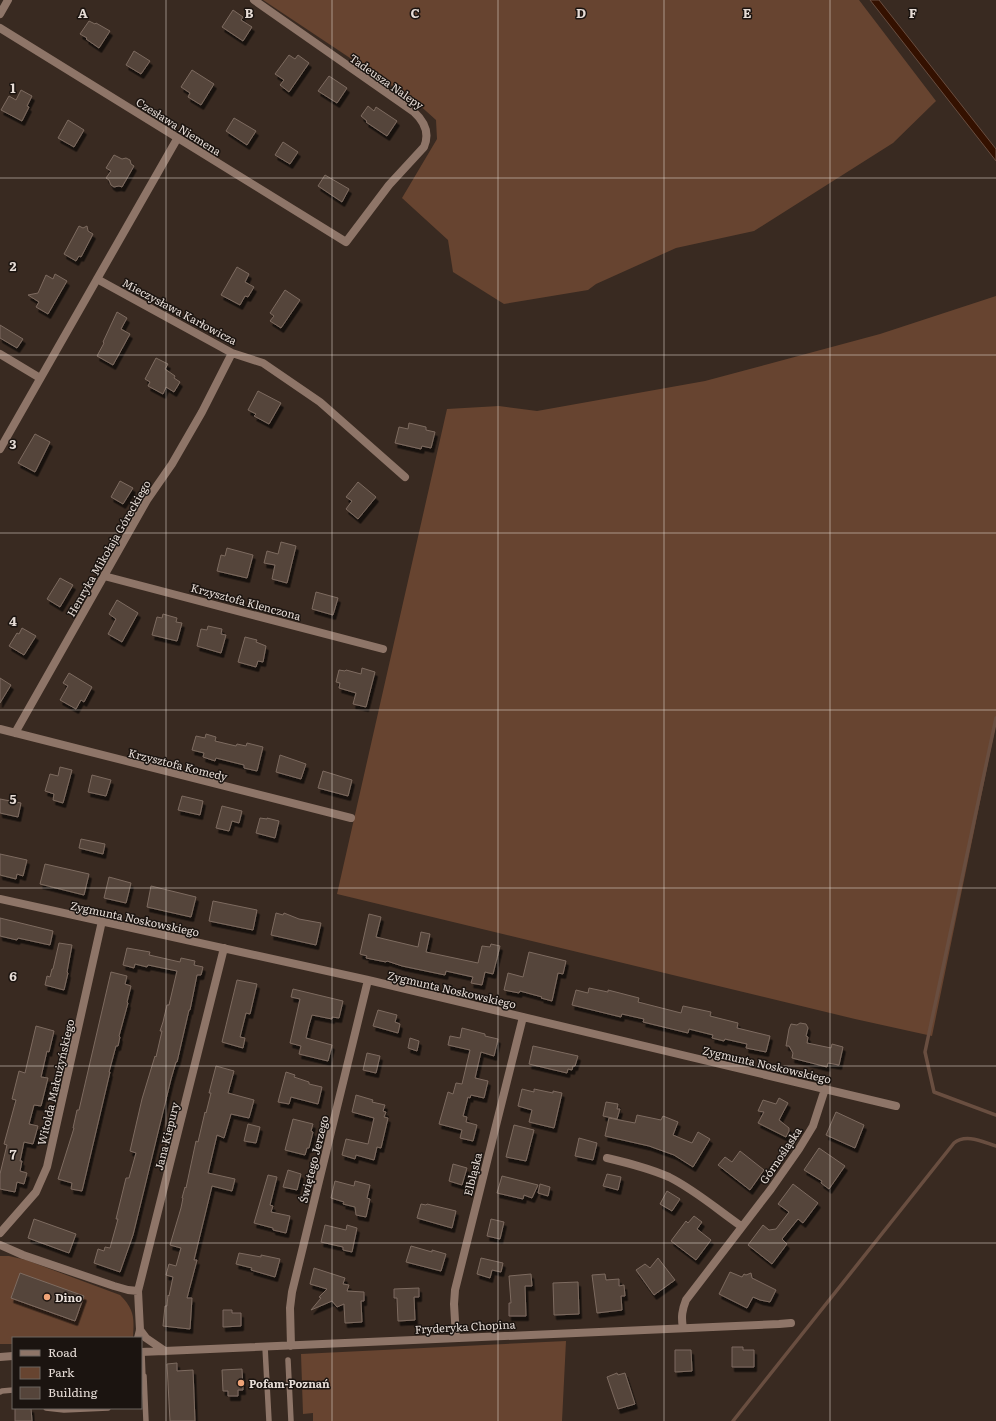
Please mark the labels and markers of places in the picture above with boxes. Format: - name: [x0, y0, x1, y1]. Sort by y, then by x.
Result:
- place label: Dino: [55, 1289, 82, 1305]
- marker: Dino: [42, 1292, 52, 1302]
- place label: Pofam-Poznań: [249, 1375, 330, 1391]
- marker: Pofam-Poznań: [236, 1378, 246, 1388]

